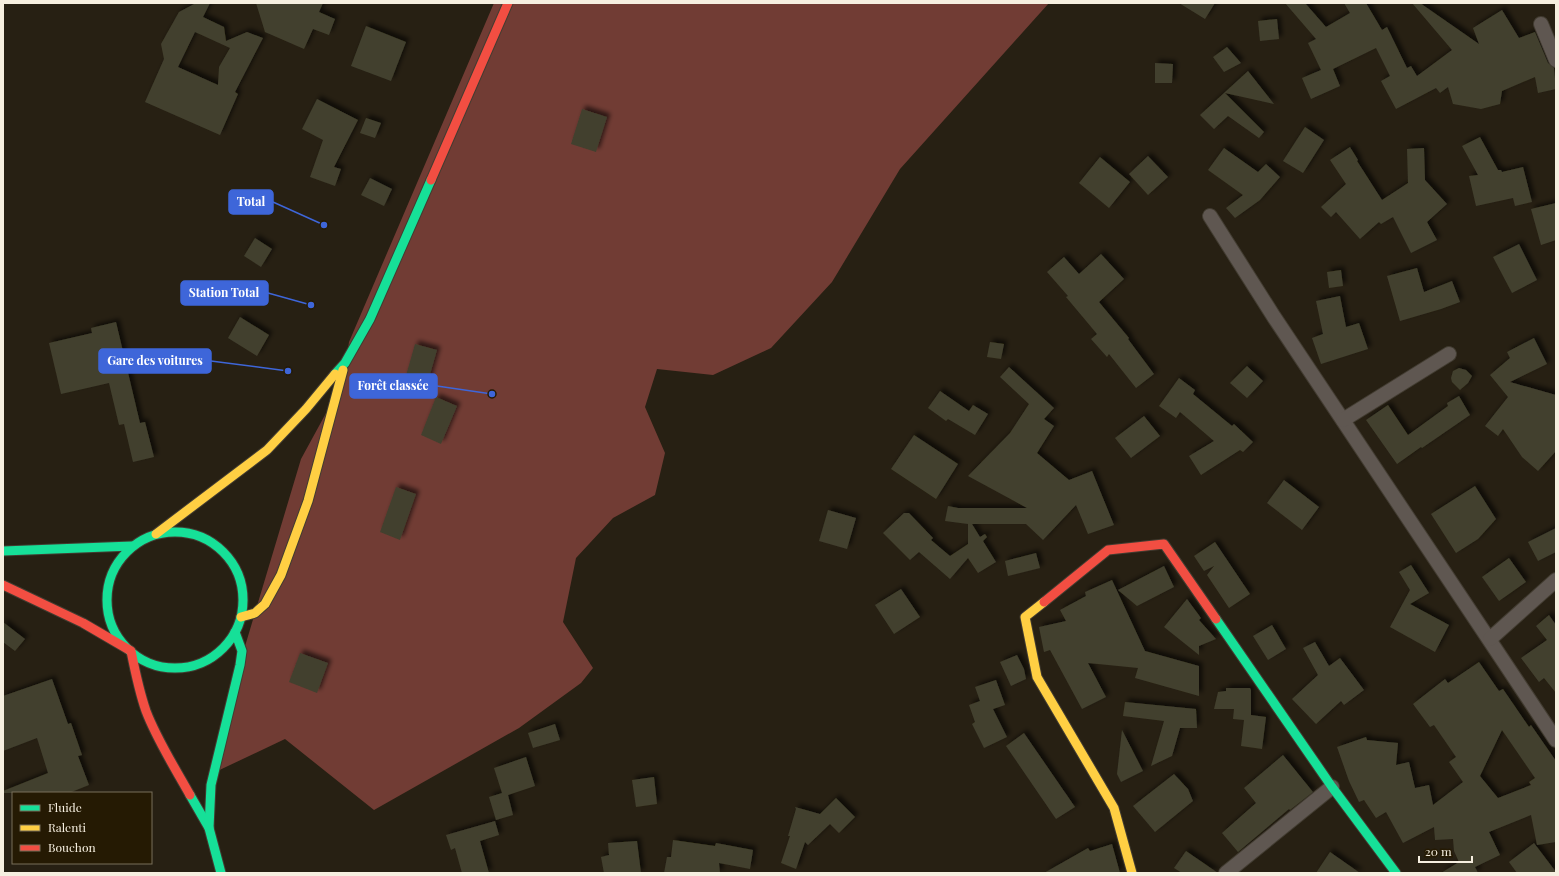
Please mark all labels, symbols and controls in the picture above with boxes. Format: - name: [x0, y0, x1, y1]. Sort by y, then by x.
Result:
- callout: Total: [229, 190, 273, 214]
- text: Total: [237, 193, 265, 209]
- callout: Station Total: [181, 281, 268, 305]
- text: Station Total: [189, 284, 260, 300]
- callout: Gare des voitures: [99, 349, 211, 373]
- text: Gare des voitures: [107, 352, 203, 368]
- callout: Forêt classée: [350, 374, 437, 398]
- text: Forêt classée: [357, 377, 429, 393]
- legend: [12, 792, 152, 864]
- text: Fluide: [48, 799, 82, 815]
- text: Ralenti: [48, 819, 87, 835]
- scale bar: [1419, 838, 1472, 864]
- text: Bouchon: [48, 839, 96, 855]
- text: 20 m: [1425, 843, 1452, 859]

